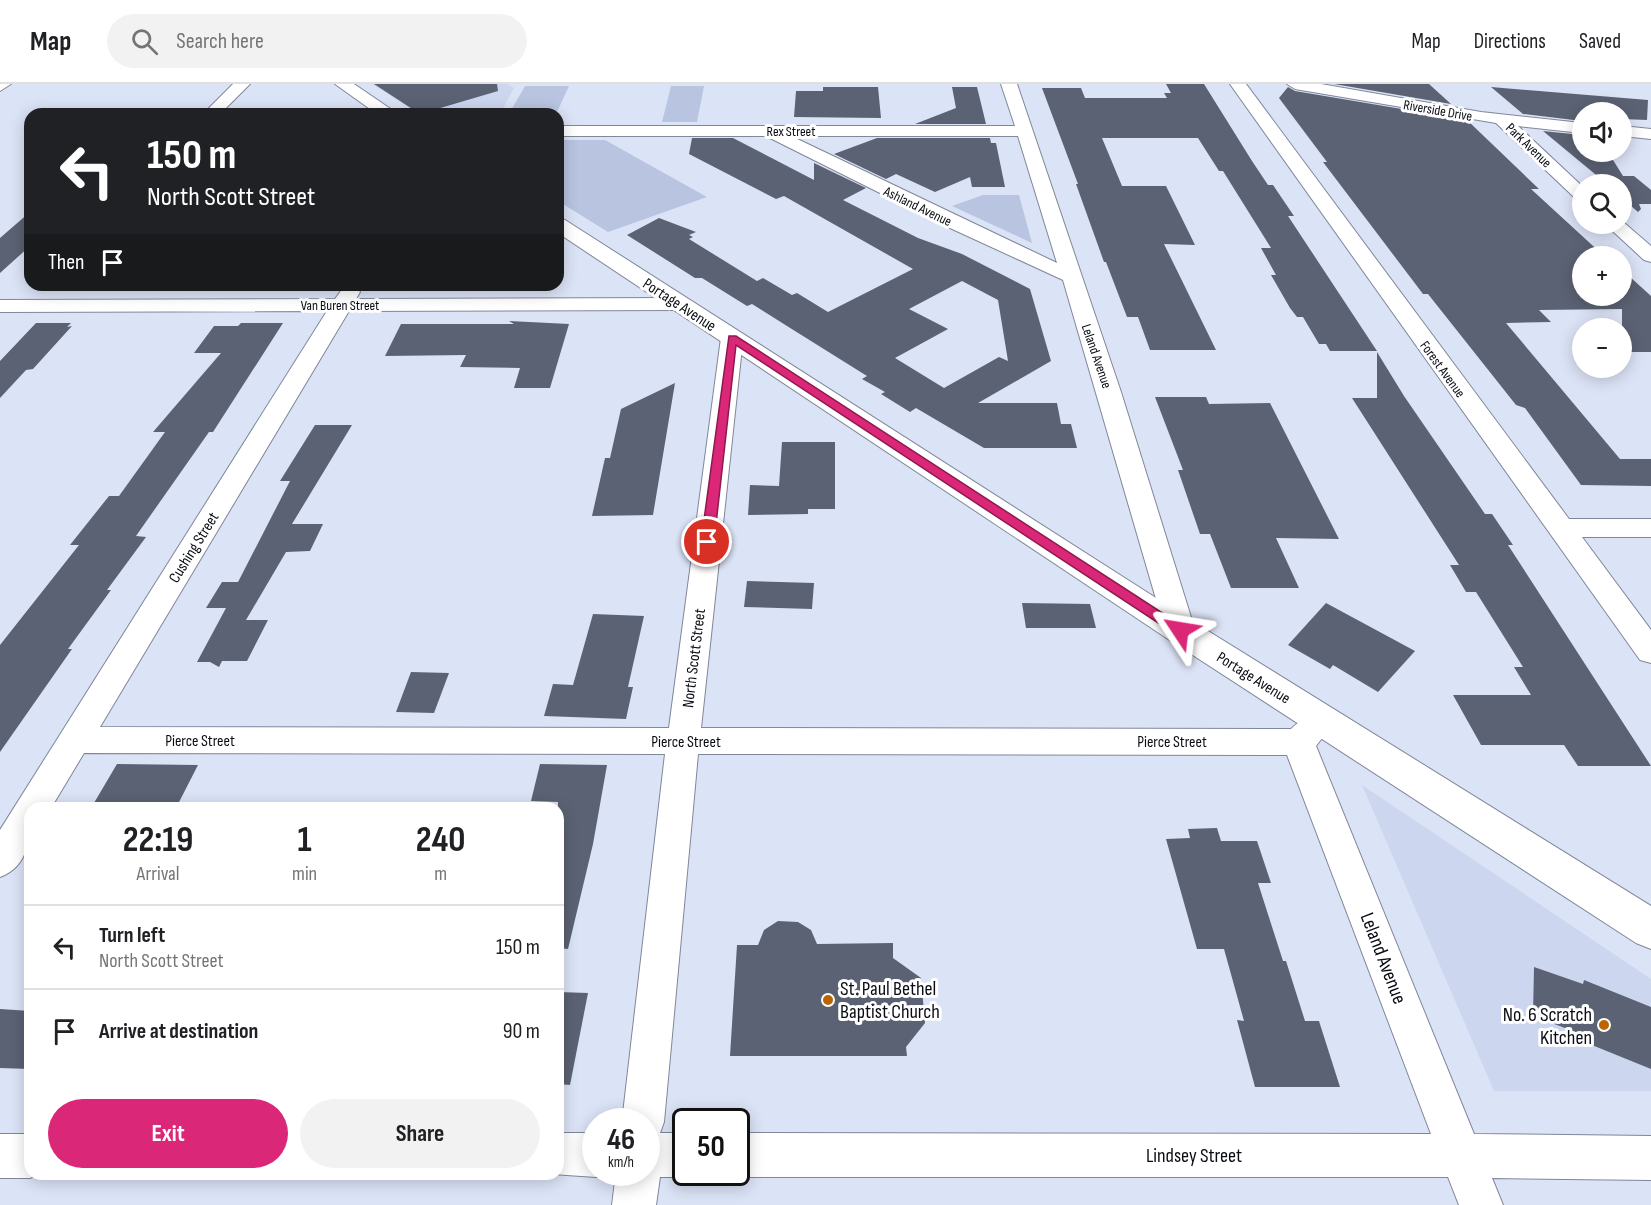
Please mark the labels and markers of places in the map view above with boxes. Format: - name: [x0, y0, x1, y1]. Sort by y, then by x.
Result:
- pin: [681, 516, 732, 567]
- place label: St. Paul Bethel Baptist Church: [840, 977, 940, 1024]
- marker: St. Paul Bethel Baptist Church: [821, 993, 835, 1007]
- place label: No. 6 Scratch Kitchen: [1503, 1003, 1592, 1050]
- marker: No. 6 Scratch Kitchen: [1597, 1018, 1611, 1032]

